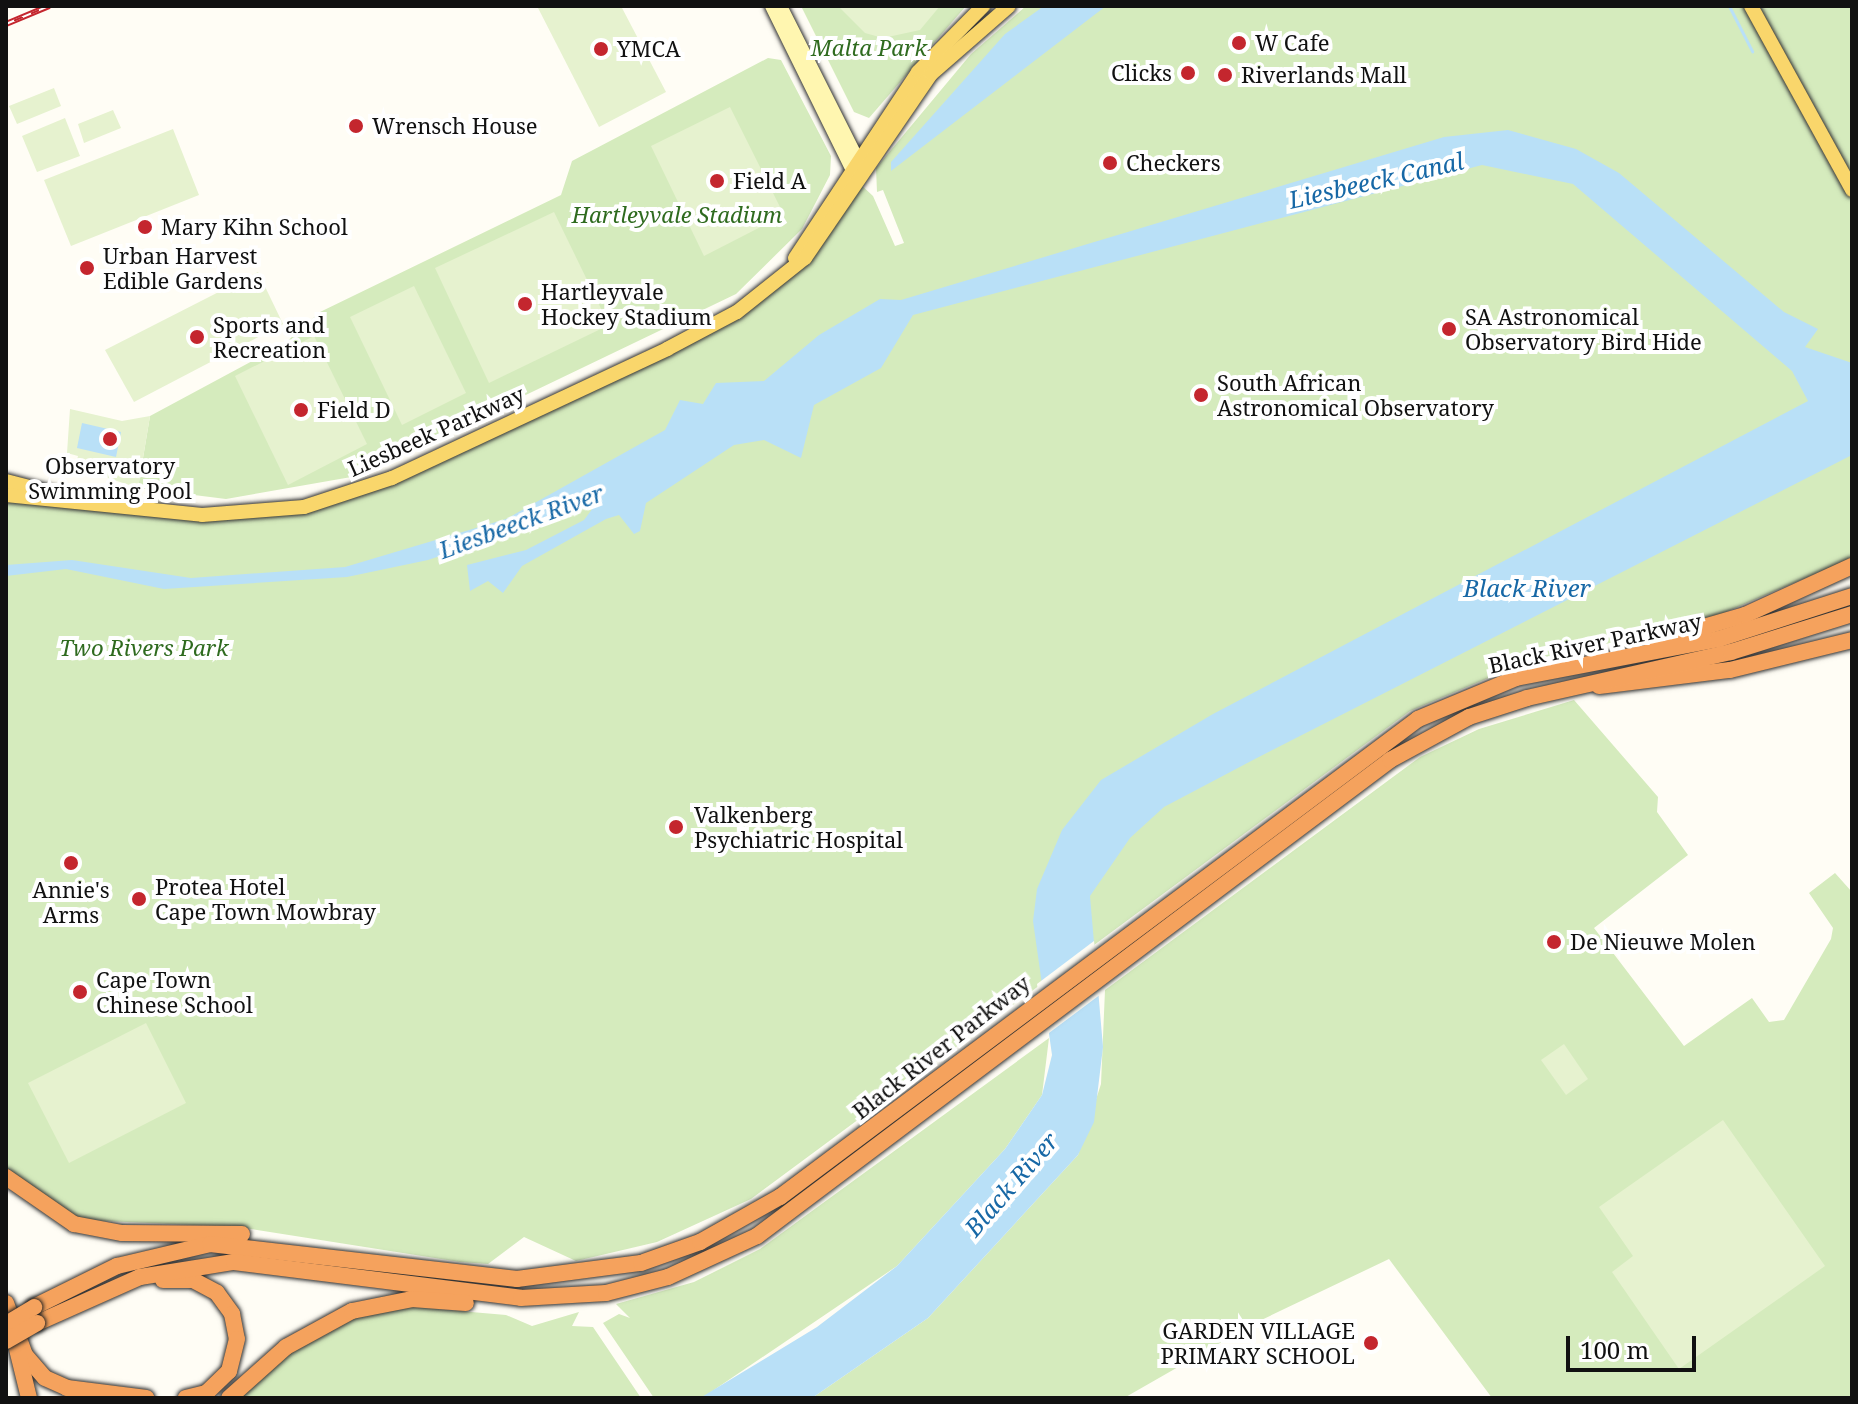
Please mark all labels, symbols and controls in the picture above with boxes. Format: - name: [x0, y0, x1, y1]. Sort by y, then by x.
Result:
- place label: W Cafe: [1255, 30, 1330, 56]
- marker: W Cafe: [1230, 34, 1248, 52]
- park label: Malta Park: [811, 35, 927, 61]
- place label: YMCA: [617, 36, 680, 62]
- marker: YMCA: [592, 40, 610, 58]
- place label: Clicks: [1111, 60, 1172, 86]
- place label: Riverlands Mall: [1241, 62, 1407, 88]
- marker: Clicks: [1179, 64, 1197, 82]
- marker: Riverlands Mall: [1216, 66, 1234, 84]
- place label: Wrensch House: [372, 113, 538, 139]
- marker: Wrensch House: [347, 117, 365, 135]
- water label: Liesbeeck Canal: [1286, 146, 1466, 214]
- place label: Checkers: [1126, 150, 1221, 176]
- marker: Checkers: [1101, 154, 1119, 172]
- place label: Field A: [733, 168, 806, 194]
- marker: Field A: [708, 172, 726, 190]
- park label: Hartleyvale Stadium: [572, 202, 782, 228]
- place label: Mary Kihn School: [161, 214, 348, 240]
- marker: Mary Kihn School: [136, 218, 154, 236]
- place label: Urban Harvest Edible Gardens: [103, 242, 263, 294]
- marker: Urban Harvest Edible Gardens: [78, 259, 96, 277]
- place label: Hartleyvale Hockey Stadium: [541, 278, 712, 330]
- marker: Hartleyvale Hockey Stadium: [516, 295, 534, 313]
- place label: SA Astronomical Observatory Bird Hide: [1465, 303, 1702, 354]
- place label: Sports and Recreation: [213, 311, 326, 362]
- marker: SA Astronomical Observatory Bird Hide: [1440, 320, 1458, 338]
- marker: Sports and Recreation: [188, 328, 206, 346]
- place label: South African Astronomical Observatory: [1217, 369, 1494, 420]
- street label: Liesbeek Parkway: [344, 380, 528, 482]
- marker: South African Astronomical Observatory: [1192, 386, 1210, 404]
- place label: Field D: [317, 397, 391, 423]
- marker: Field D: [292, 401, 310, 419]
- marker: Observatory Swimming Pool: [101, 430, 119, 448]
- place label: Observatory Swimming Pool: [28, 452, 192, 504]
- water label: Liesbeeck River: [435, 478, 607, 564]
- water label: Black River: [1463, 574, 1591, 602]
- street label: Black River Parkway: [1486, 607, 1704, 679]
- park label: Two Rivers Park: [59, 635, 229, 661]
- place label: Valkenberg Psychiatric Hospital: [694, 801, 903, 852]
- marker: Valkenberg Psychiatric Hospital: [665, 816, 687, 838]
- marker: Annie's Arms: [62, 854, 80, 872]
- place label: Protea Hotel Cape Town Mowbray: [155, 873, 376, 924]
- place label: Annie's Arms: [32, 876, 110, 928]
- marker: Protea Hotel Cape Town Mowbray: [130, 890, 148, 908]
- place label: De Nieuwe Molen: [1570, 929, 1756, 955]
- marker: De Nieuwe Molen: [1545, 933, 1563, 951]
- place label: Cape Town Chinese School: [96, 966, 253, 1018]
- street label: Black River Parkway: [847, 970, 1035, 1124]
- marker: Cape Town Chinese School: [71, 983, 89, 1001]
- water label: Black River: [958, 1126, 1064, 1242]
- place label: GARDEN VILLAGE PRIMARY SCHOOL: [1161, 1317, 1355, 1368]
- scale bar: [1570, 1320, 1700, 1370]
- text: 100 m: [1580, 1333, 1649, 1366]
- marker: GARDEN VILLAGE PRIMARY SCHOOL: [1362, 1334, 1380, 1352]

